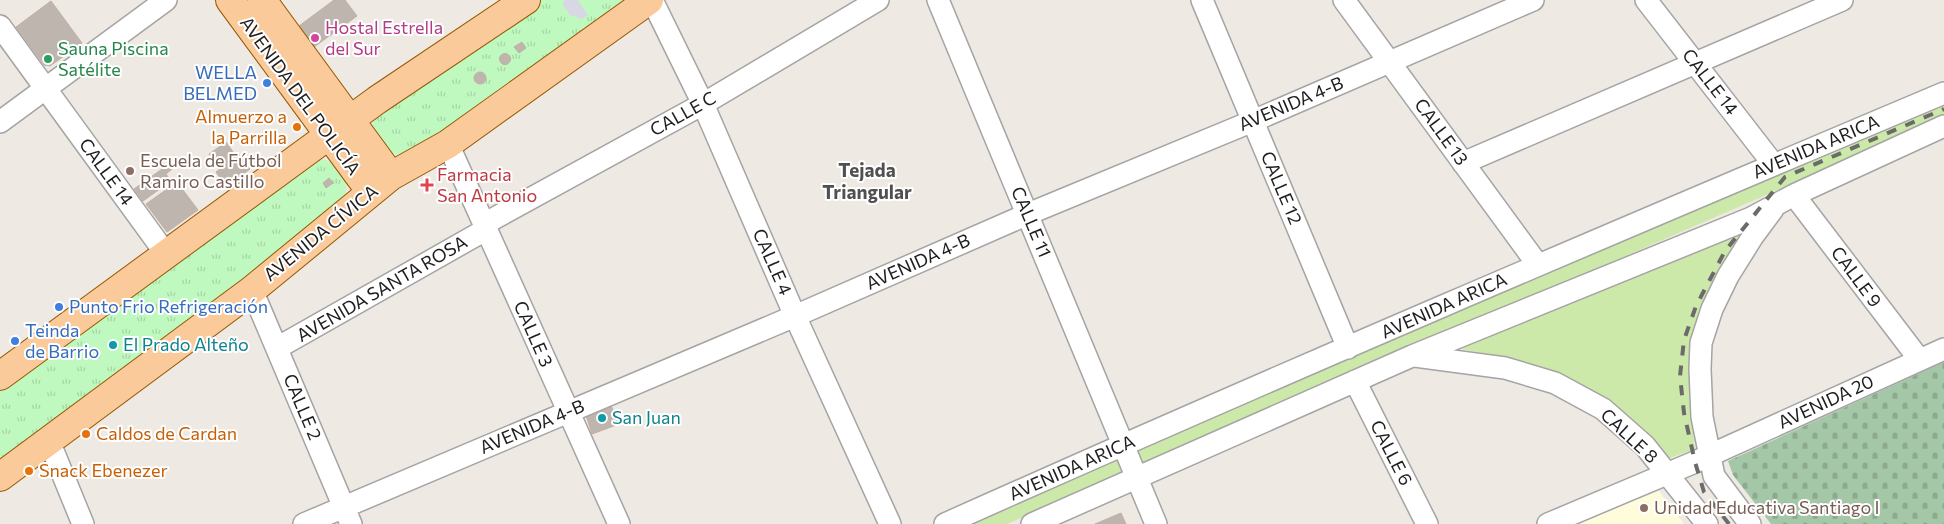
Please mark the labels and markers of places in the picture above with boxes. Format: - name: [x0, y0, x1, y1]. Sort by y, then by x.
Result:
- place label: Hostal Estrella del Sur: [325, 16, 443, 59]
- marker: Hostal Estrella del Sur: [309, 32, 321, 44]
- place label: Sauna Piscina Satélite: [58, 37, 169, 80]
- marker: Sauna Piscina Satélite: [42, 53, 54, 65]
- place label: WELLA BELMED: [183, 61, 257, 104]
- marker: WELLA BELMED: [261, 77, 273, 89]
- place label: Almuerzo a la Parrilla: [195, 105, 287, 148]
- marker: Almuerzo a la Parrilla: [291, 121, 303, 133]
- place label: Escuela de Fútbol Ramiro Castillo: [140, 149, 282, 192]
- place label: Farmacia San Antonio: [437, 163, 537, 206]
- marker: Escuela de Fútbol Ramiro Castillo: [124, 165, 136, 177]
- marker: Farmacia San Antonio: [421, 179, 433, 191]
- place label: Punto Frio Refrigeración: [69, 295, 268, 317]
- marker: Punto Frio Refrigeración: [53, 301, 65, 313]
- place label: Teinda de Barrio: [25, 319, 99, 362]
- place label: El Prado Alteño: [123, 333, 249, 355]
- marker: Teinda de Barrio: [9, 335, 21, 347]
- marker: El Prado Alteño: [107, 339, 119, 351]
- place label: San Juan: [612, 406, 681, 428]
- marker: San Juan: [596, 412, 608, 424]
- place label: Caldos de Cardan: [96, 422, 237, 444]
- marker: Caldos de Cardan: [80, 428, 92, 440]
- place label: Snack Ebenezer: [39, 459, 168, 481]
- marker: Snack Ebenezer: [23, 465, 35, 477]
- place label: Unidad Educativa Santiago I: [1654, 496, 1880, 518]
- marker: Unidad Educativa Santiago I: [1638, 502, 1650, 514]

